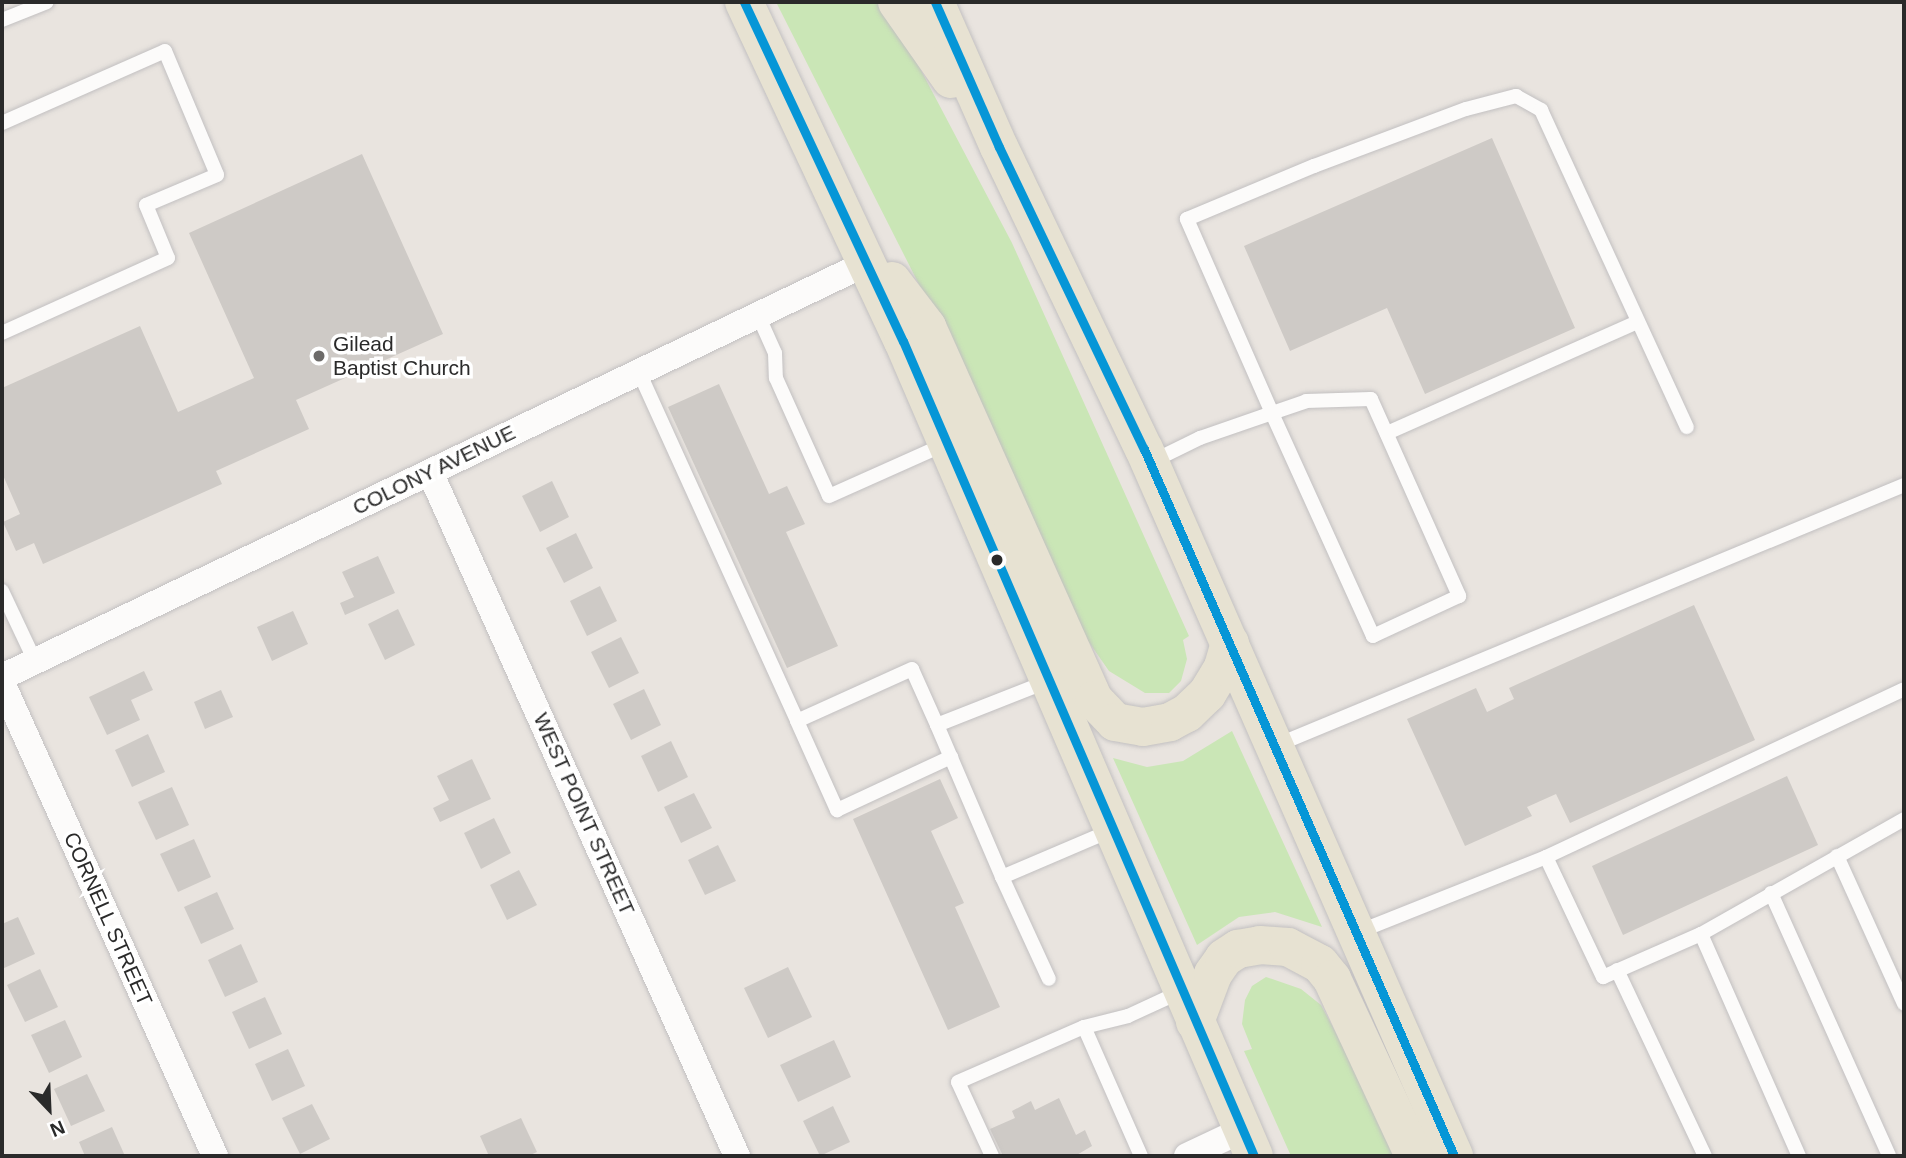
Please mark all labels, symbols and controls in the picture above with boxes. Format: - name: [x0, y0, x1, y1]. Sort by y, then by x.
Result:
- place label: Gilead Baptist Church: [333, 331, 471, 381]
- marker: Gilead Baptist Church: [311, 348, 327, 364]
- street label: COLONY AVENUE: [348, 419, 520, 521]
- unlabelled marker: [990, 553, 1004, 567]
- street label: WEST POINT STREET: [528, 709, 640, 919]
- street label: CORNELL STREET: [58, 828, 158, 1010]
- north arrow: [14, 1074, 84, 1144]
- text: N: [47, 1116, 68, 1141]

